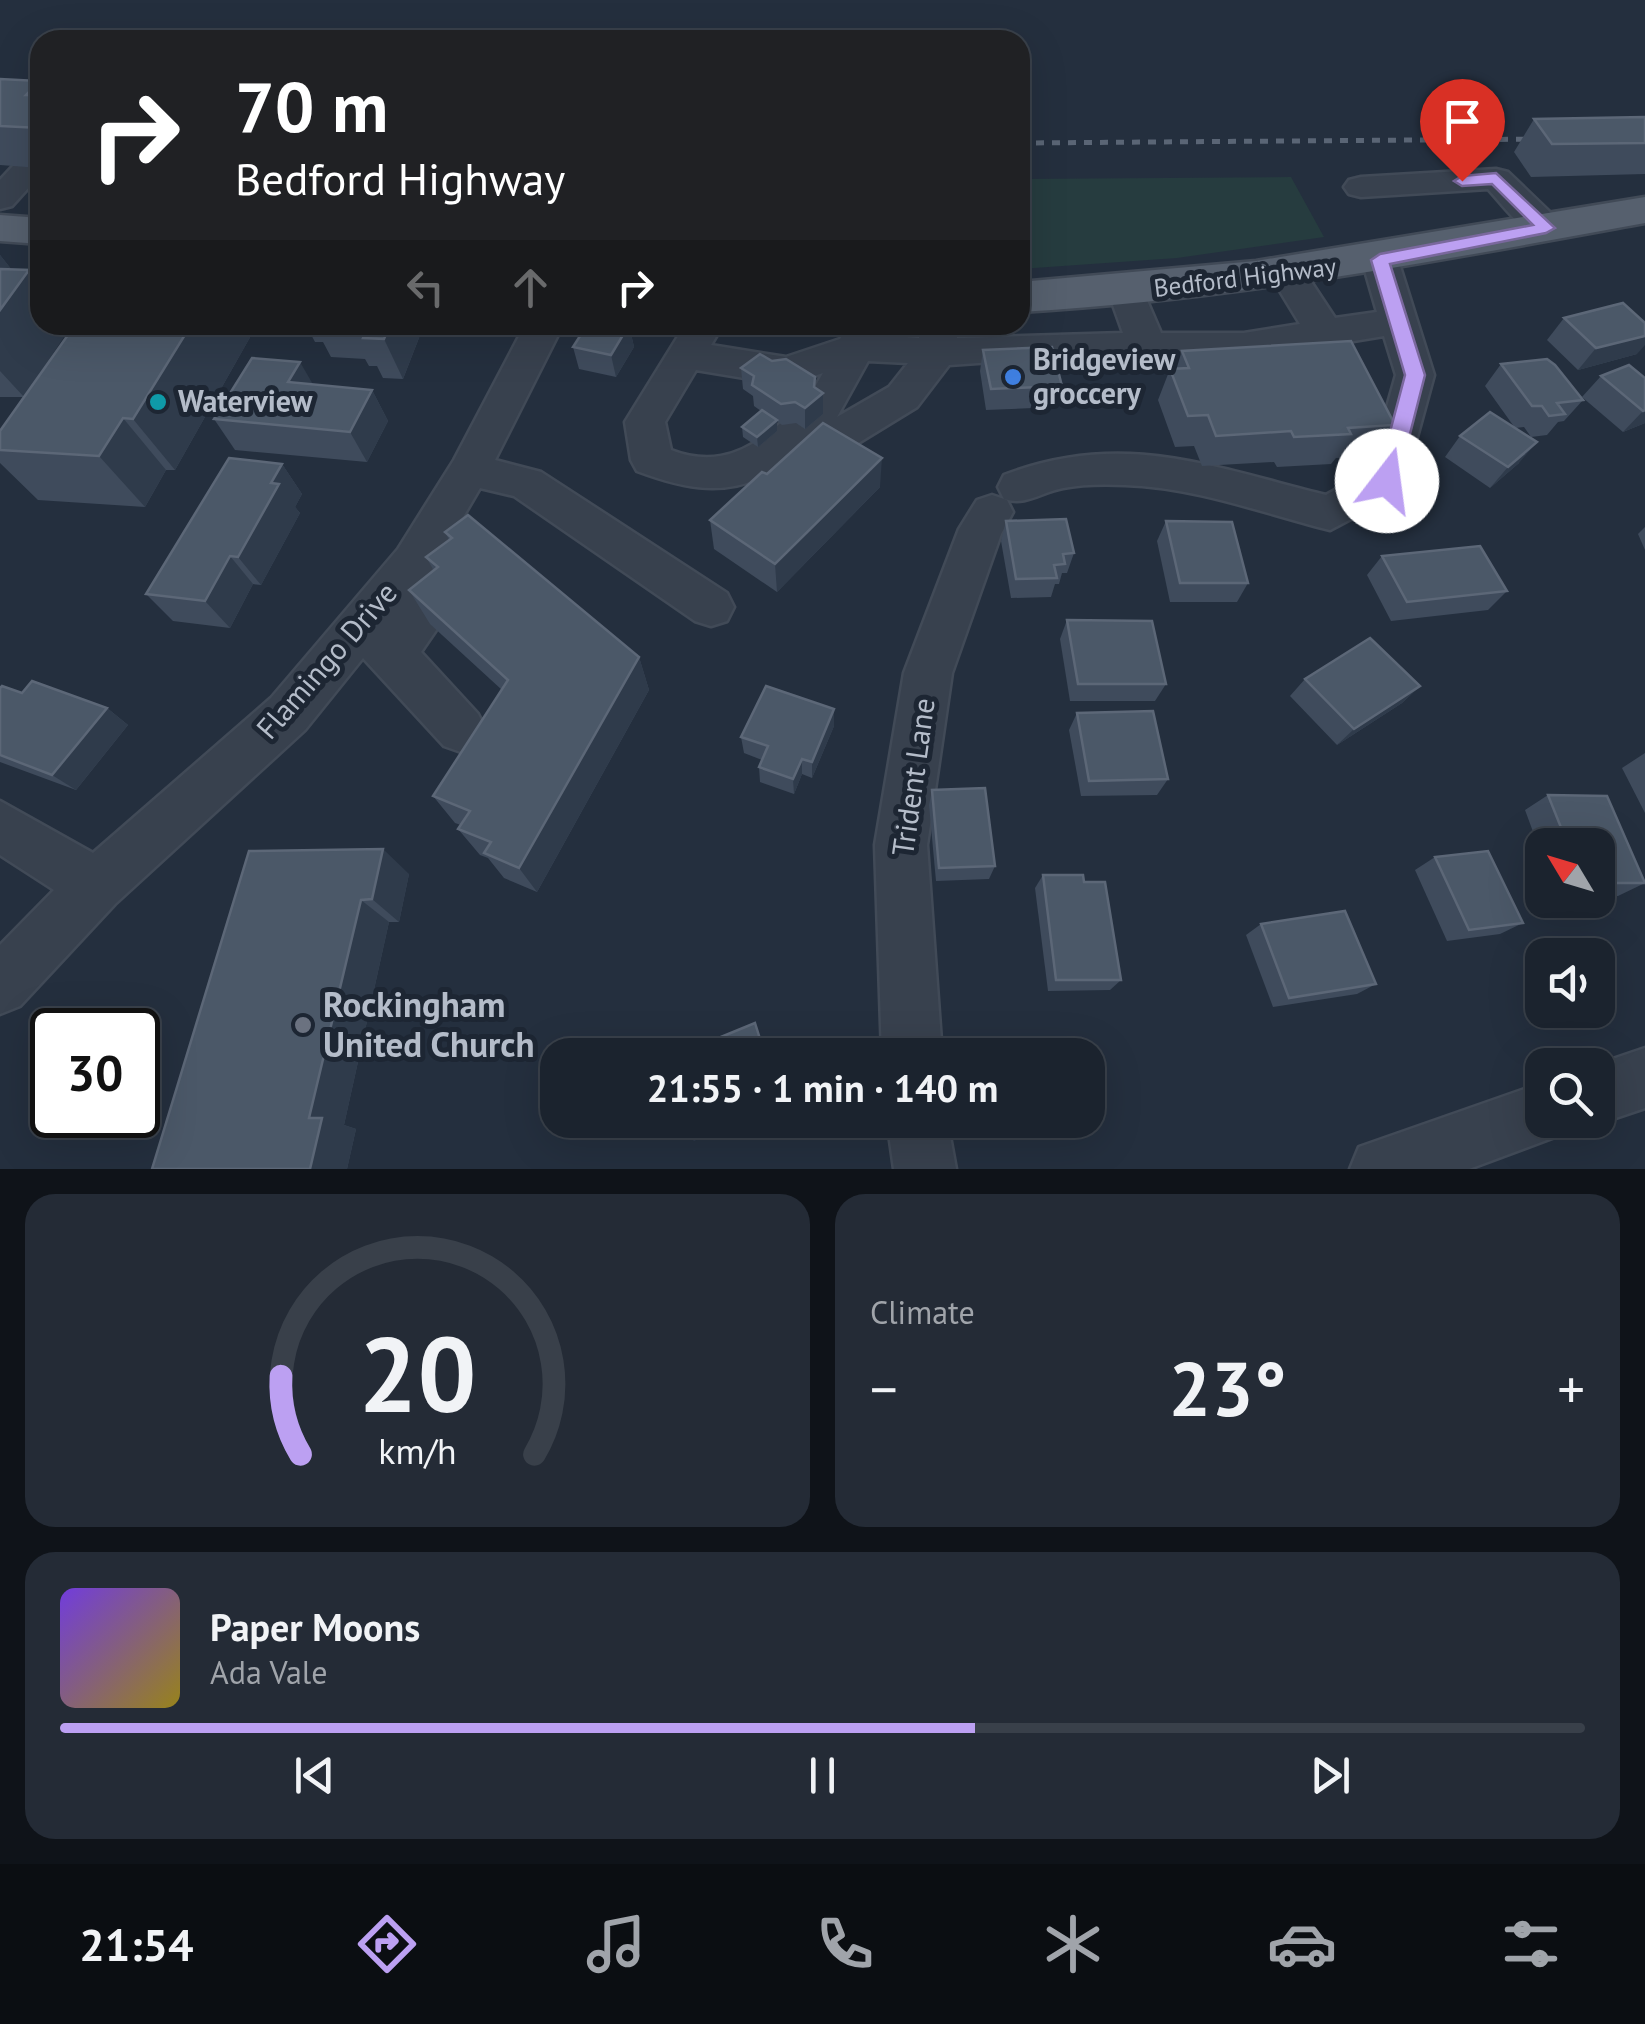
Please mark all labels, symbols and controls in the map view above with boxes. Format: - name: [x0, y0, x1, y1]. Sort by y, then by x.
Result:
- text: 70 m: [235, 61, 388, 151]
- icon: right: [70, 70, 200, 200]
- pin: [1420, 79, 1505, 182]
- icon: arrive: [1435, 94, 1490, 149]
- text: Bedford Highway: [235, 149, 565, 207]
- street label: Bedford Highway: [1152, 250, 1338, 304]
- icon: left: [398, 260, 453, 315]
- icon: ahead: [503, 260, 558, 315]
- icon: right: [608, 260, 663, 315]
- place label: Bridgeview groccery: [1033, 339, 1176, 412]
- marker: Bridgeview groccery: [1002, 366, 1024, 388]
- place label: Waterview: [178, 381, 313, 420]
- marker: Waterview: [147, 391, 169, 413]
- position arrow: [1335, 429, 1439, 533]
- street label: Flamingo Drive: [247, 573, 405, 747]
- street label: Trident Lane: [882, 695, 943, 858]
- north arrow: [1525, 828, 1615, 918]
- map controls: [1525, 828, 1615, 1138]
- button: sound: [1525, 938, 1615, 1028]
- place label: Rockingham United Church: [323, 981, 535, 1067]
- speed limit sign: 30: [30, 1008, 160, 1138]
- marker: Rockingham United Church: [292, 1014, 314, 1036]
- button: search: [1525, 1048, 1615, 1138]
- text: 21:55 · 1 min · 140 m: [647, 1063, 998, 1112]
- text: Climate: [870, 1291, 975, 1333]
- text: 20: [359, 1306, 476, 1441]
- text: 23°: [1169, 1340, 1286, 1437]
- text: −: [870, 1353, 898, 1424]
- text: +: [1557, 1353, 1585, 1424]
- text: km/h: [378, 1428, 457, 1474]
- text: Paper Moons: [210, 1602, 420, 1651]
- text: Ada Vale: [210, 1651, 327, 1693]
- icon: previous: [287, 1748, 342, 1803]
- icon: pause: [795, 1748, 850, 1803]
- icon: next: [1303, 1748, 1358, 1803]
- icon: directions: [352, 1909, 422, 1979]
- icon: music: [581, 1909, 651, 1979]
- icon: phone: [810, 1909, 880, 1979]
- icon: climate: [1038, 1909, 1108, 1979]
- icon: car: [1267, 1909, 1337, 1979]
- icon: filters: [1496, 1909, 1566, 1979]
- text: 21:54: [79, 1915, 194, 1973]

